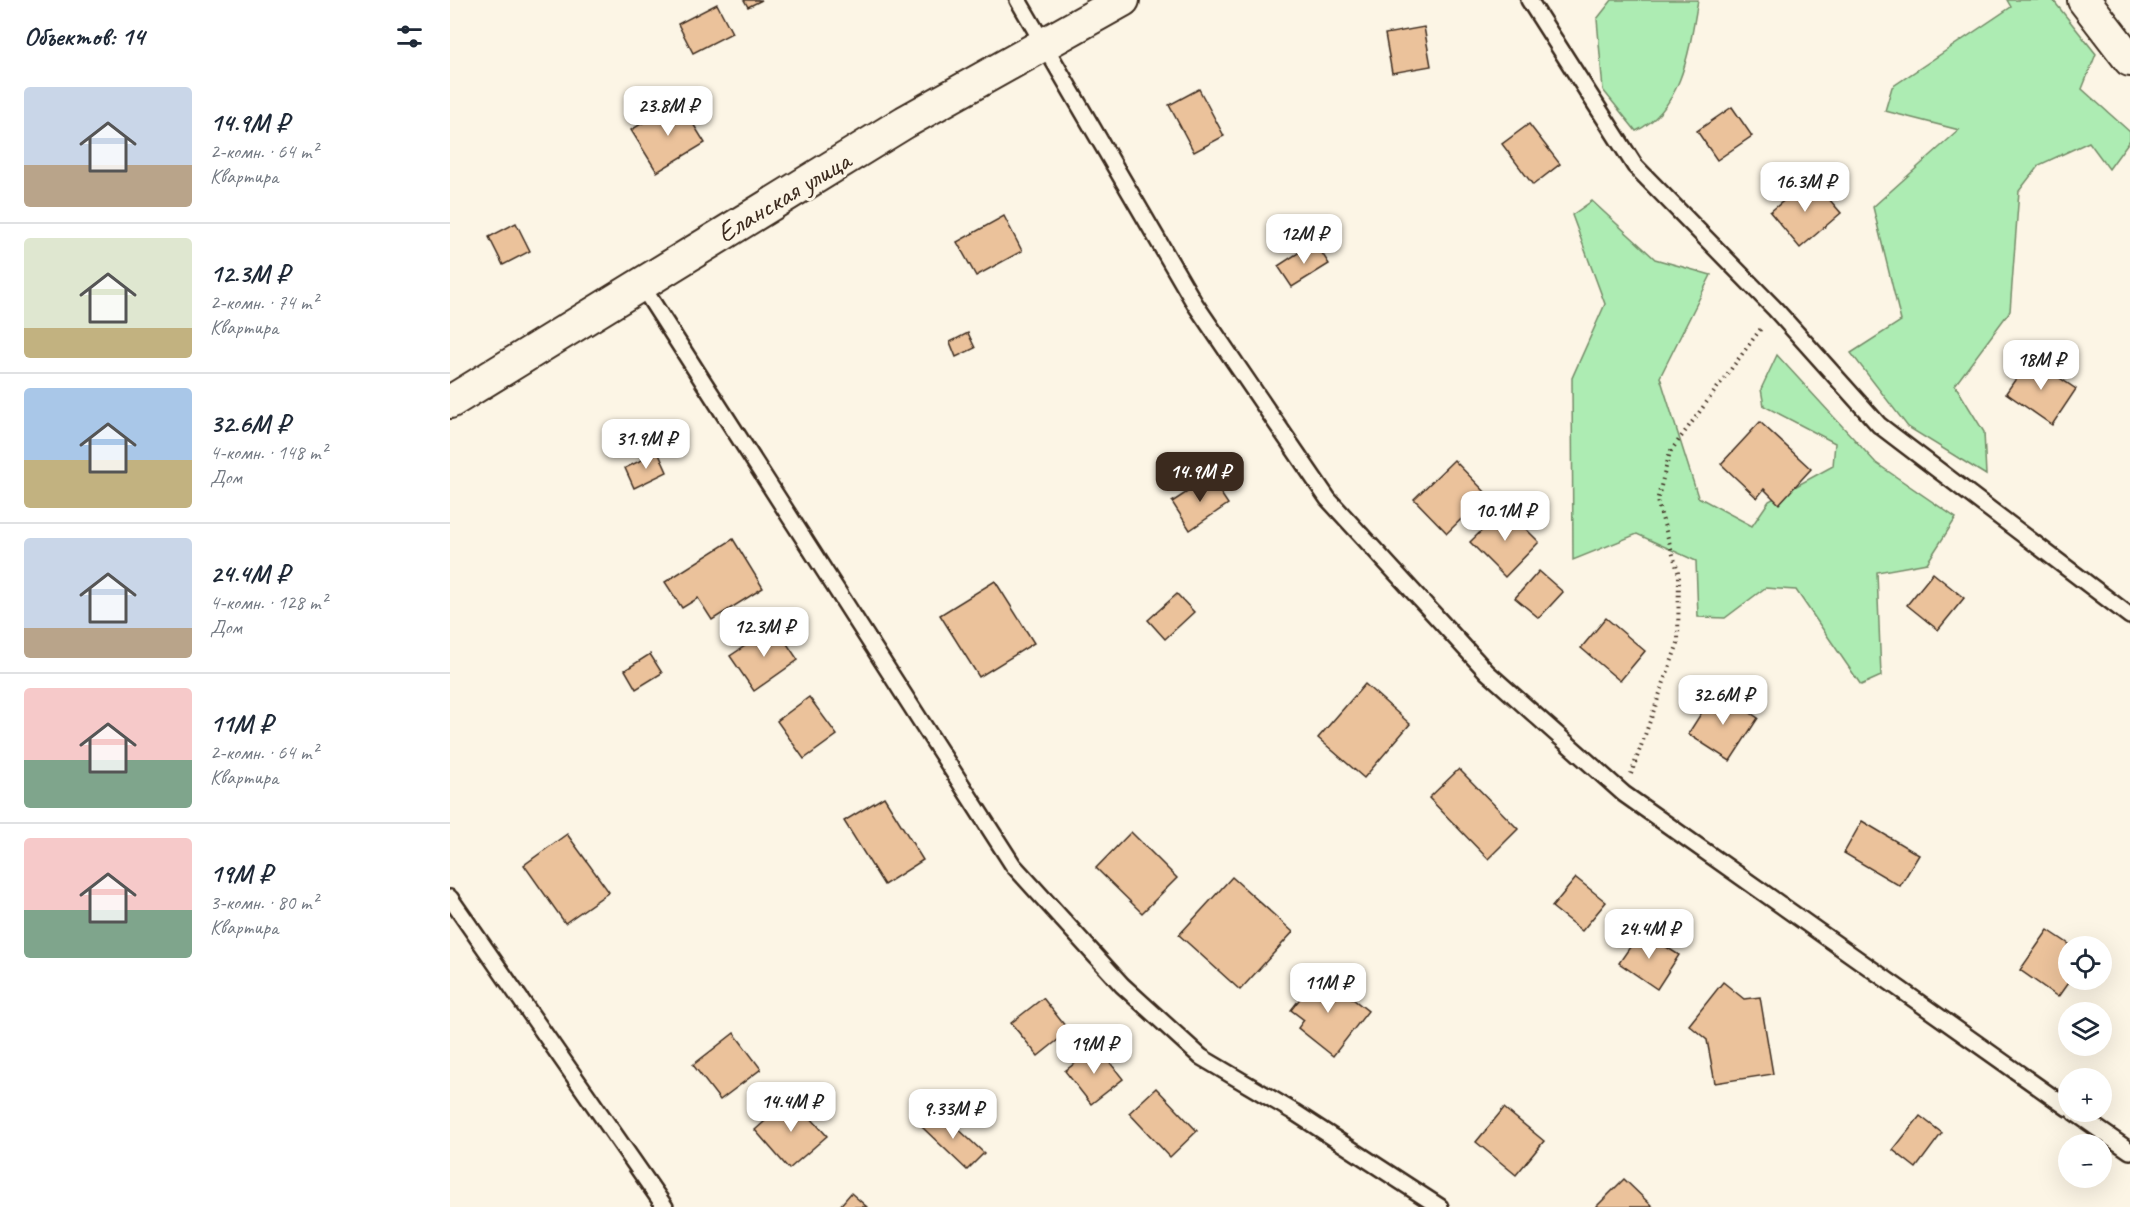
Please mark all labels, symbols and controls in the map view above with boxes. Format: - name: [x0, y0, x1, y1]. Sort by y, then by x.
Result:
- text: Объектов: 14: [24, 20, 144, 53]
- icon: filters: [393, 20, 426, 53]
- pin: 23.8M ₽: [613, 86, 723, 137]
- text: 23.8M ₽: [638, 93, 698, 118]
- text: 14.9M ₽: [210, 106, 289, 139]
- icon: home: [72, 111, 144, 183]
- text: 2-комн. · 64 m²: [210, 139, 318, 164]
- street label: Еланская улица: [710, 142, 859, 250]
- pin: 16.3M ₽: [1750, 162, 1860, 213]
- text: Квартира: [210, 164, 278, 189]
- text: 16.3M ₽: [1774, 169, 1836, 194]
- pin: 12M ₽: [1262, 214, 1346, 265]
- text: 12M ₽: [1280, 221, 1328, 246]
- text: 12.3M ₽: [210, 257, 289, 290]
- icon: home: [72, 262, 144, 334]
- text: 2-комн. · 74 m²: [210, 290, 318, 315]
- text: Квартира: [210, 315, 278, 340]
- pin: 18M ₽: [1999, 340, 2083, 391]
- text: 18M ₽: [2017, 347, 2065, 372]
- text: 32.6M ₽: [210, 407, 289, 440]
- icon: home: [72, 412, 144, 484]
- pin: 31.9M ₽: [591, 419, 701, 470]
- text: 31.9M ₽: [616, 426, 676, 451]
- text: 4-комн. · 148 m²: [210, 440, 327, 465]
- pin: 14.9M ₽: [1145, 452, 1255, 503]
- text: 14.9M ₽: [1170, 459, 1230, 484]
- text: Дом: [210, 465, 242, 490]
- pin: 10.1M ₽: [1450, 491, 1560, 542]
- text: 10.1M ₽: [1475, 498, 1535, 523]
- text: 24.4M ₽: [210, 557, 289, 590]
- icon: home: [72, 562, 144, 634]
- text: 4-комн. · 128 m²: [210, 590, 327, 615]
- pin: 12.3M ₽: [709, 607, 819, 658]
- text: 12.3M ₽: [734, 614, 794, 639]
- text: Дом: [210, 615, 242, 640]
- pin: 32.6M ₽: [1668, 675, 1778, 726]
- text: 32.6M ₽: [1692, 682, 1754, 707]
- text: 11M ₽: [210, 707, 272, 740]
- icon: home: [72, 712, 144, 784]
- text: 2-комн. · 64 m²: [210, 740, 318, 765]
- text: Квартира: [210, 765, 278, 790]
- text: 19M ₽: [210, 857, 272, 890]
- icon: home: [72, 862, 144, 934]
- text: 3-комн. · 80 m²: [210, 890, 318, 915]
- pin: 24.4M ₽: [1594, 909, 1704, 960]
- text: Квартира: [210, 915, 278, 940]
- text: 24.4M ₽: [1619, 916, 1679, 941]
- map controls: [2058, 936, 2112, 1188]
- button: locate: [2058, 936, 2112, 990]
- pin: 11M ₽: [1286, 963, 1370, 1014]
- text: 11M ₽: [1304, 970, 1352, 995]
- button: layers: [2058, 1002, 2112, 1056]
- pin: 19M ₽: [1052, 1024, 1136, 1075]
- text: 19M ₽: [1070, 1031, 1118, 1056]
- button: +: [2058, 1068, 2112, 1122]
- pin: 14.4M ₽: [736, 1082, 846, 1133]
- text: 14.4M ₽: [761, 1089, 821, 1114]
- pin: 9.33M ₽: [898, 1089, 1008, 1140]
- text: 9.33M ₽: [923, 1096, 983, 1121]
- button: −: [2058, 1134, 2112, 1188]

